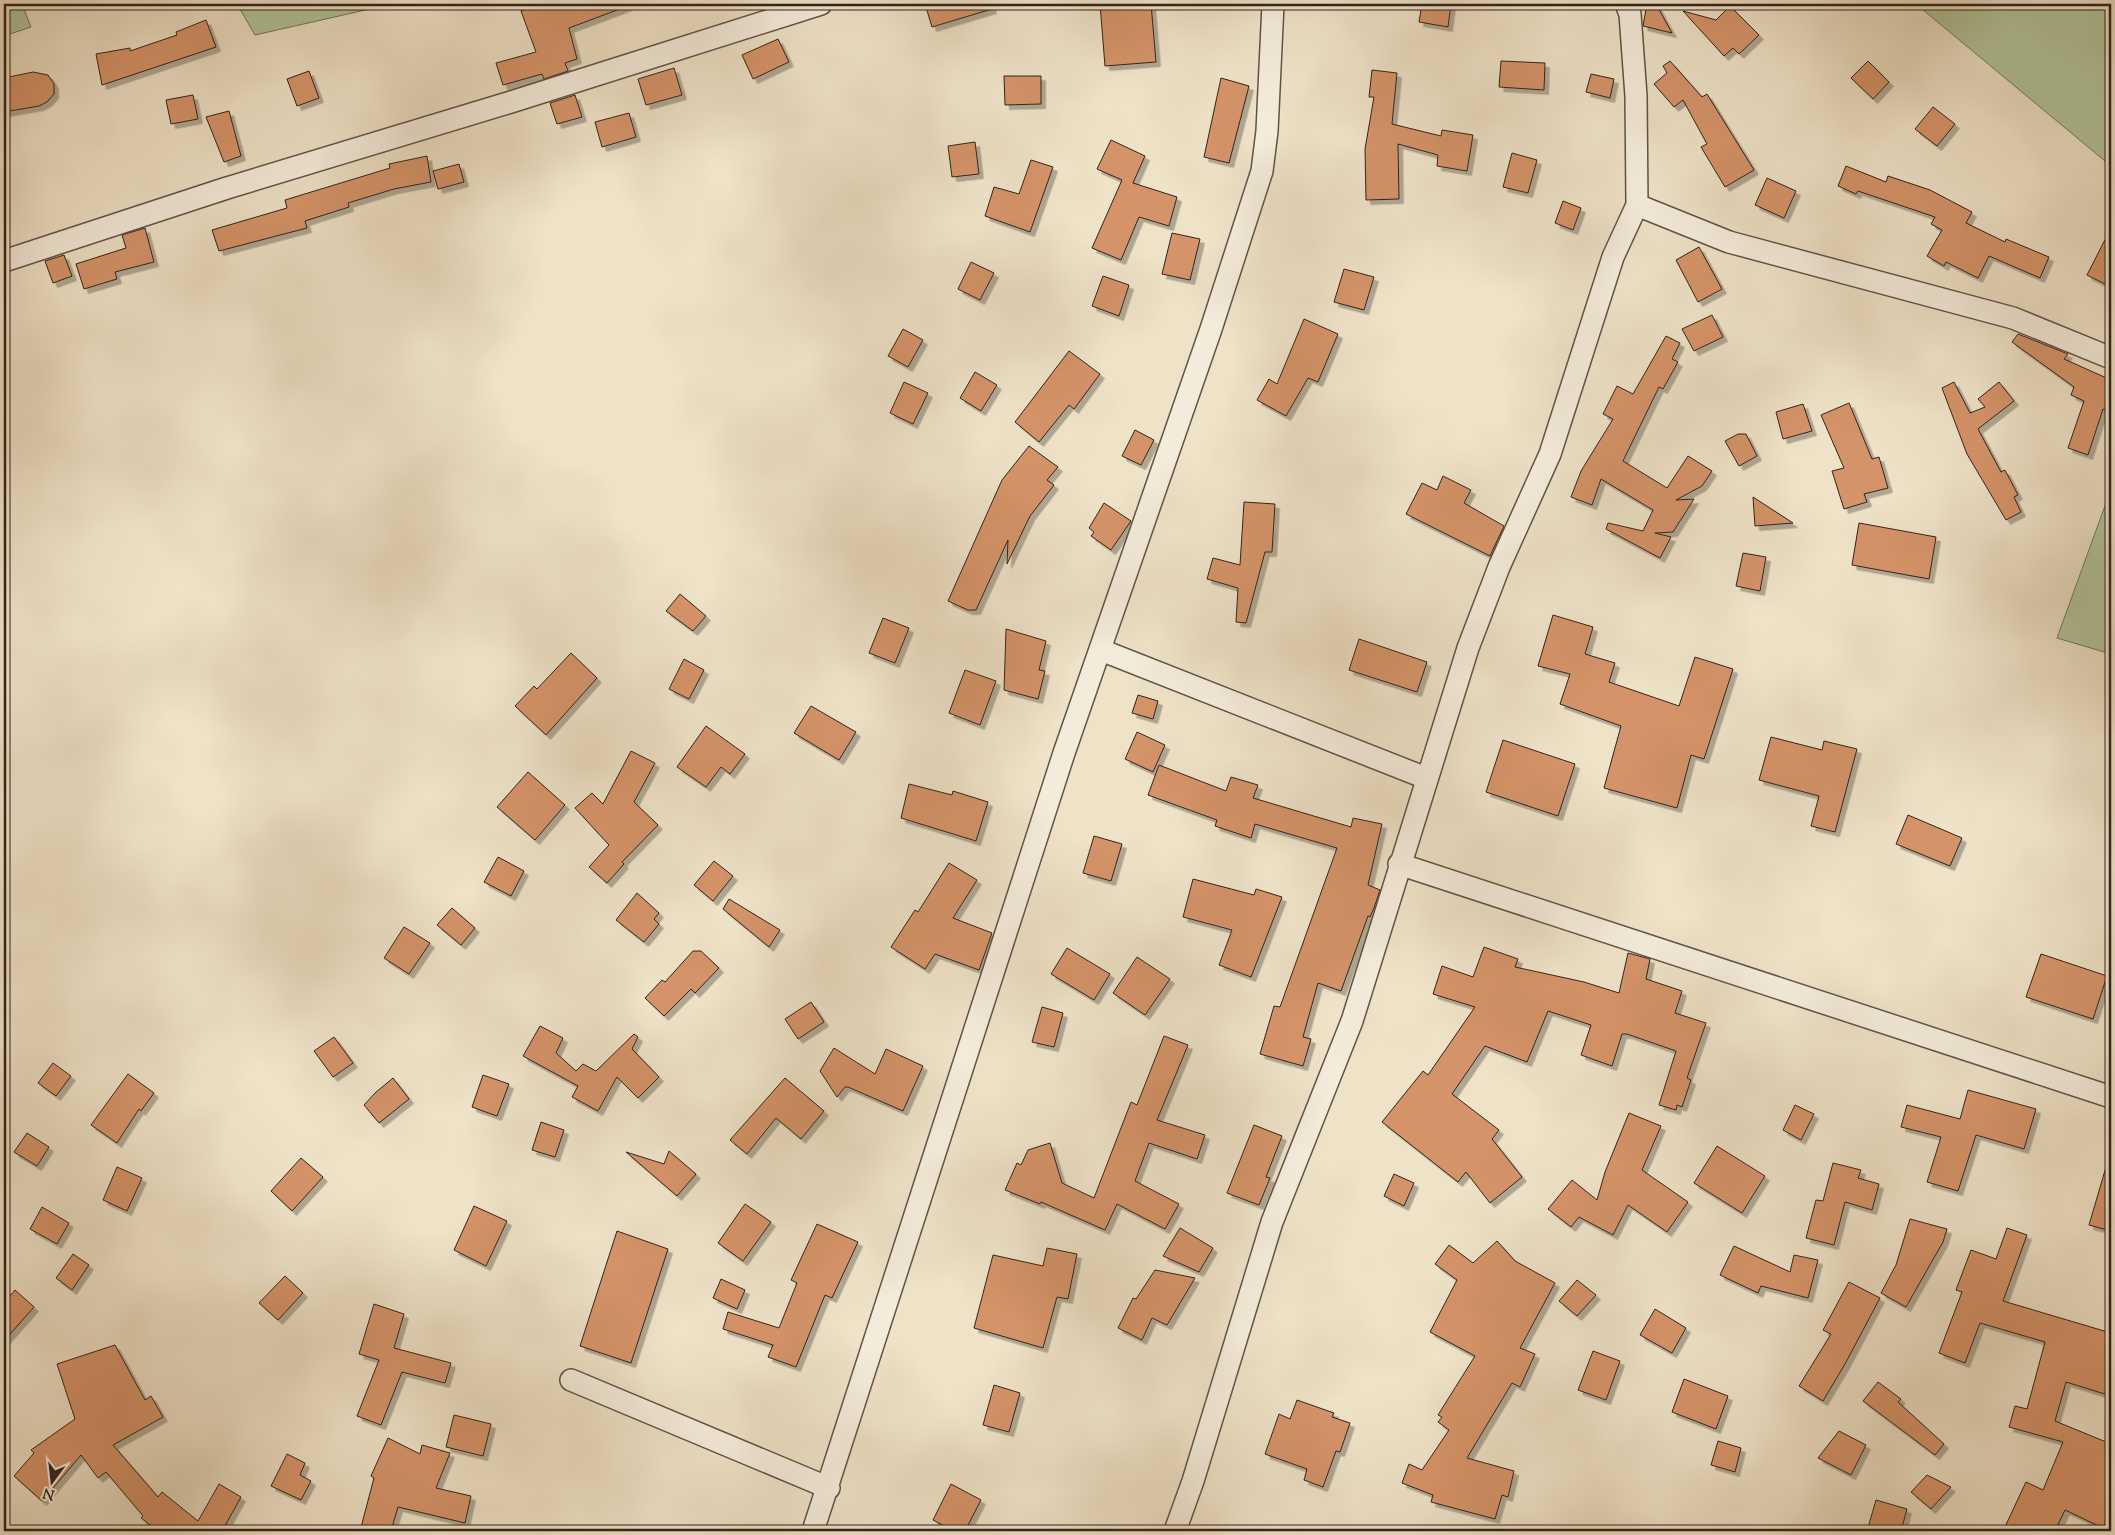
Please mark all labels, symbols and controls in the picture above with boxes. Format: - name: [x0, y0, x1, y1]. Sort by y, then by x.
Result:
- north arrow: [28, 1458, 78, 1508]
- text: N: [41, 1482, 57, 1504]

